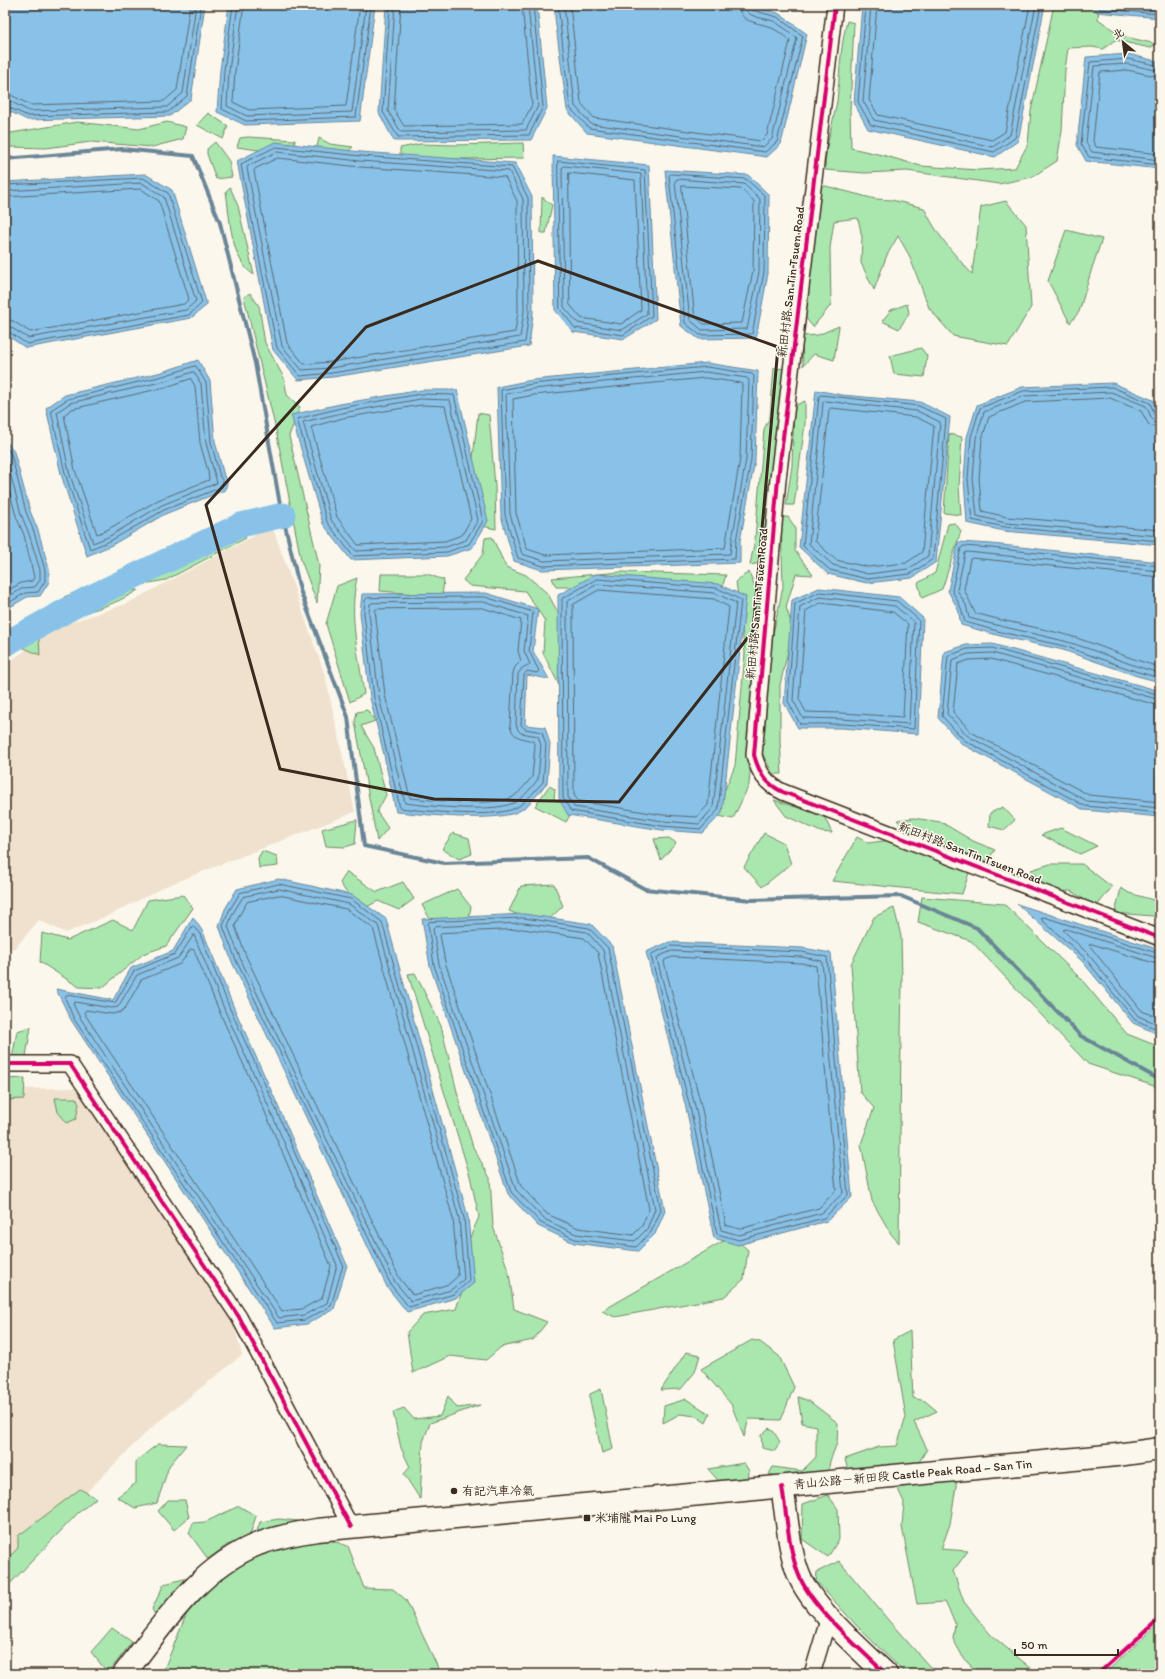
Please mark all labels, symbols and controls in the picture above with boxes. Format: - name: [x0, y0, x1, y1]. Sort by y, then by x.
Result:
- north arrow: [1103, 22, 1143, 62]
- text: 北: [1110, 25, 1126, 42]
- street label: 新田村路 San Tin Tsuen Road: [775, 205, 807, 358]
- street label: 新田村路 San Tin Tsuen Road: [743, 527, 771, 680]
- street label: 新田村路 San Tin Tsuen Road: [897, 819, 1044, 887]
- street label: 青山公路－新田段 Castle Peak Road – San Tin: [793, 1457, 1033, 1491]
- place label: 有記汽車冷氣: [462, 1484, 534, 1498]
- marker: 有記汽車冷氣: [449, 1486, 459, 1496]
- place label: 米埔隴 Mai Po Lung: [595, 1511, 697, 1525]
- marker: 米埔隴 Mai Po Lung: [582, 1513, 592, 1523]
- scale bar: [1015, 1631, 1118, 1657]
- text: 50 m: [1021, 1638, 1047, 1652]

